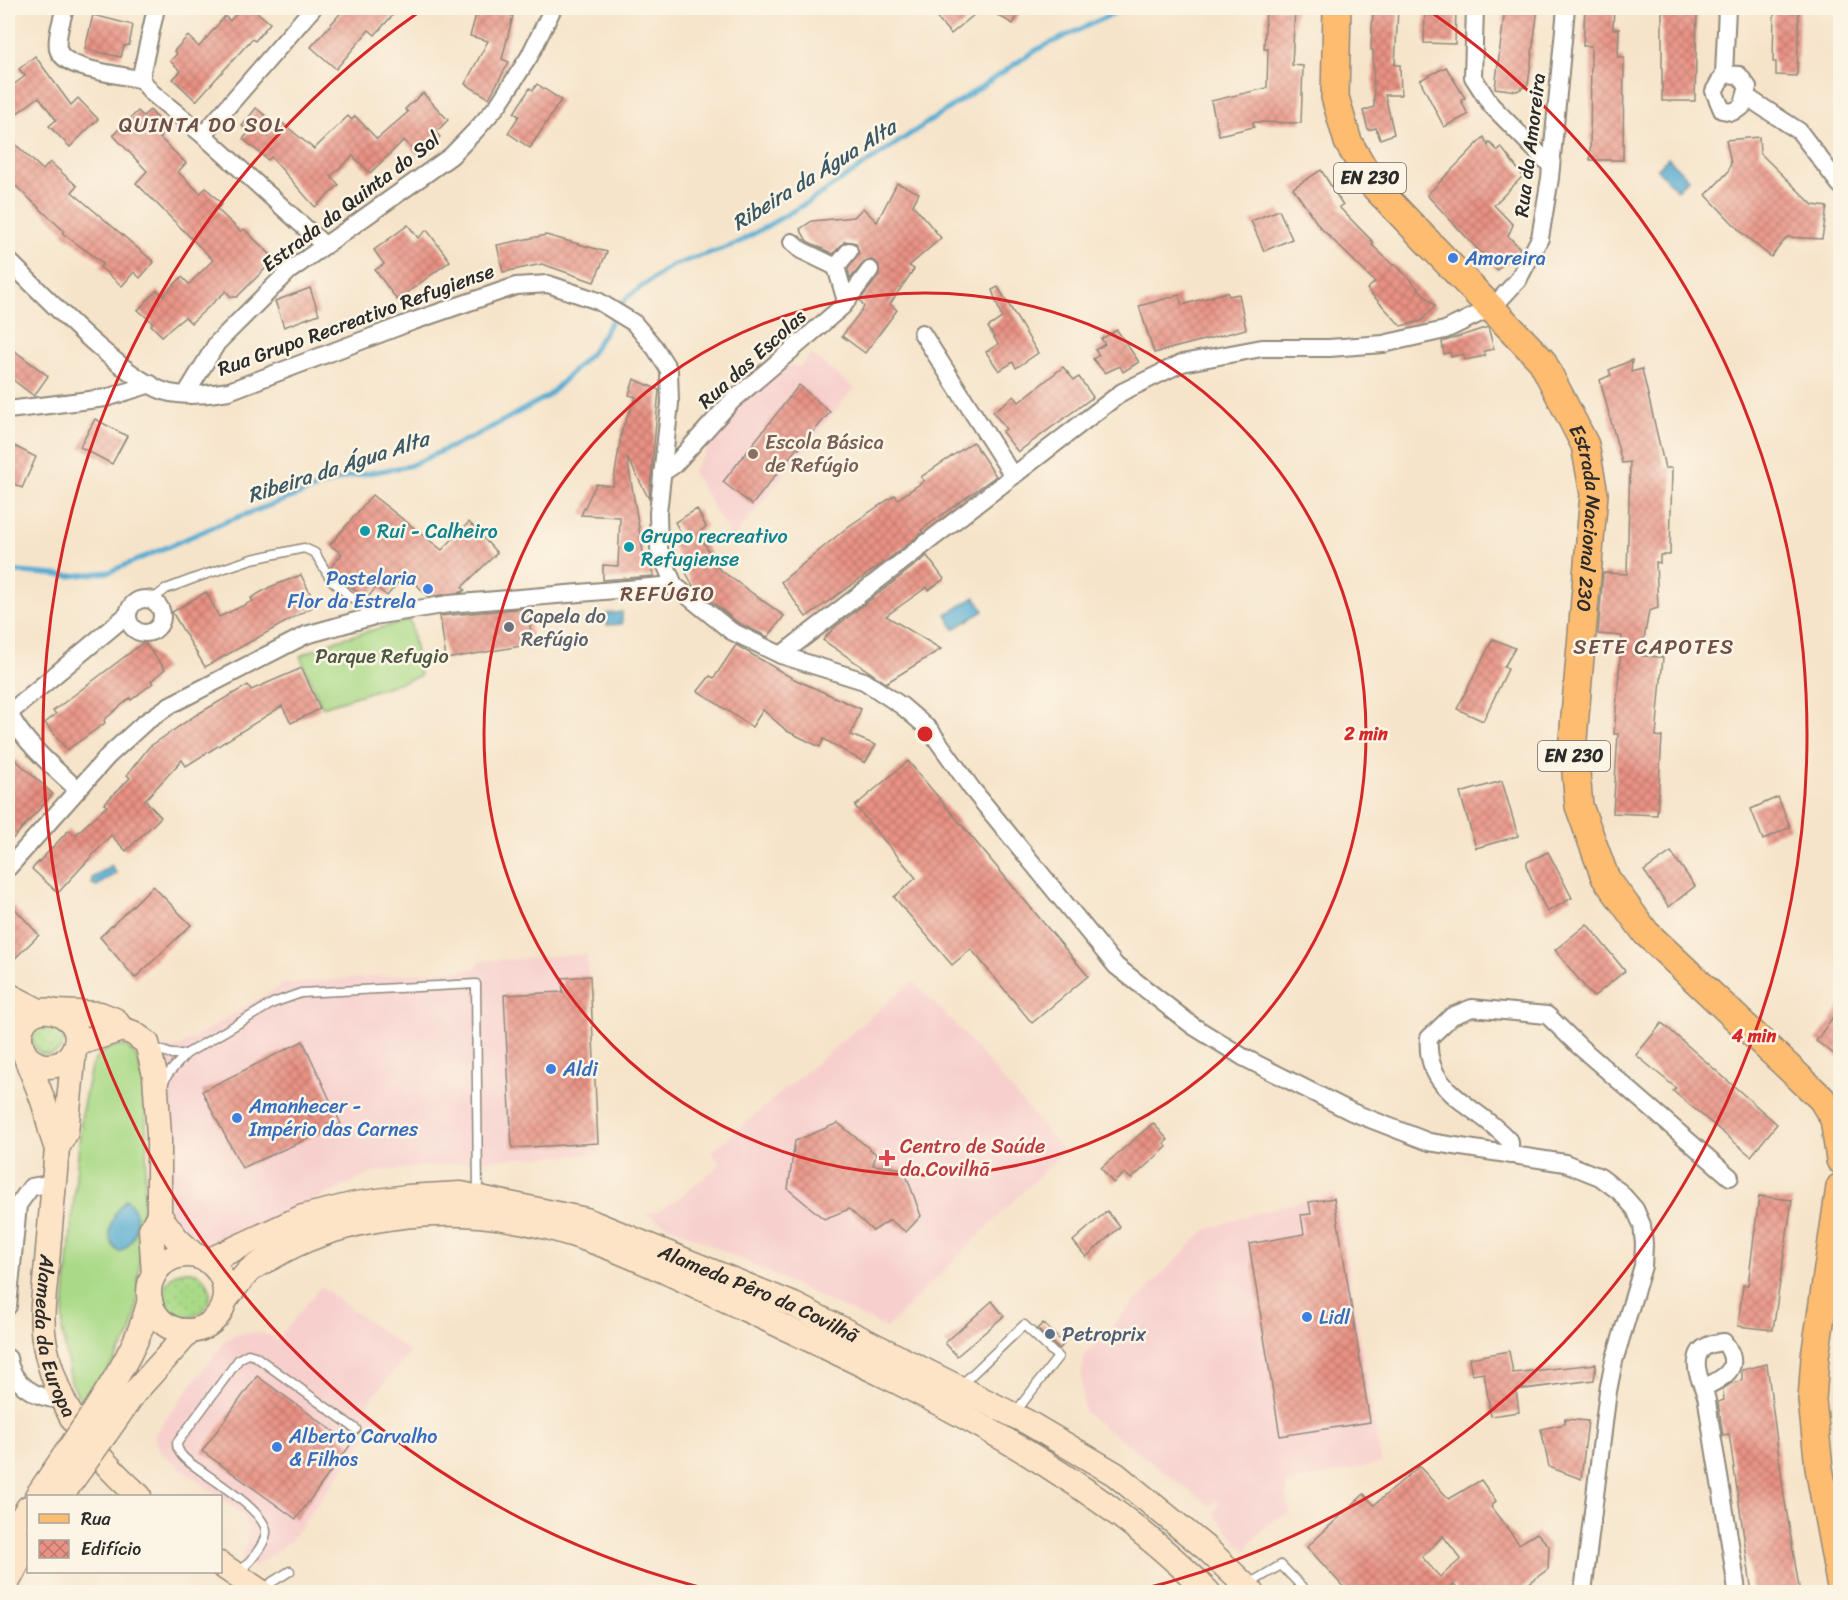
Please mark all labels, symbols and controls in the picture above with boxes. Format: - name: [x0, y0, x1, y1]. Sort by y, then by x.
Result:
- street label: Rua da Amoreira: [1504, 71, 1556, 219]
- district label: QUINTA DO SOL: [119, 106, 285, 144]
- water label: Ribeira da Água Alta: [724, 108, 906, 241]
- street label: Estrada da Quinta do Sol: [254, 122, 449, 281]
- road number: EN 230: [1334, 163, 1406, 193]
- place label: Amoreira: [1464, 241, 1546, 276]
- marker: Amoreira: [1446, 251, 1460, 265]
- street label: Rua Grupo Recreativo Refugiense: [213, 254, 499, 386]
- street label: Rua das Escolas: [690, 300, 815, 418]
- street label: Estrada Nacional 230: [1559, 418, 1611, 613]
- water label: Ribeira da Água Alta: [242, 419, 436, 514]
- place label: Escola Básica de Refúgio: [765, 425, 884, 483]
- marker: Escola Básica de Refúgio: [746, 447, 760, 461]
- place label: Rui - Calheiro: [377, 514, 498, 549]
- place label: Grupo recreativo Refugiense: [641, 519, 788, 577]
- marker: Rui - Calheiro: [358, 524, 372, 538]
- marker: Grupo recreativo Refugiense: [622, 540, 636, 554]
- place label: Pastelaria Flor da Estrela: [287, 561, 417, 619]
- district label: REFÚGIO: [620, 575, 716, 613]
- marker: Pastelaria Flor da Estrela: [421, 582, 435, 596]
- place label: Capela do Refúgio: [521, 599, 606, 657]
- marker: Capela do Refúgio: [502, 620, 516, 634]
- district label: SETE CAPOTES: [1573, 628, 1735, 666]
- park label: Parque Refugio: [315, 639, 449, 674]
- text: 2 min: [1343, 718, 1388, 750]
- centre of rings: [915, 724, 935, 744]
- road number: EN 230: [1538, 741, 1610, 771]
- text: 4 min: [1731, 1020, 1777, 1052]
- place label: Aldi: [562, 1052, 599, 1087]
- marker: Aldi: [544, 1062, 558, 1076]
- place label: Amanhecer - Império das Carnes: [248, 1089, 419, 1147]
- marker: Amanhecer - Império das Carnes: [230, 1111, 244, 1125]
- place label: Centro de Saúde da Covilhã: [900, 1129, 1045, 1187]
- marker: Centro de Saúde da Covilhã: [878, 1149, 896, 1167]
- street label: Alameda Pêro da Covilhã: [652, 1234, 866, 1353]
- street label: Alameda da Europa: [25, 1252, 86, 1424]
- place label: Lidl: [1319, 1300, 1351, 1335]
- marker: Lidl: [1300, 1310, 1314, 1324]
- place label: Petroprix: [1062, 1317, 1147, 1352]
- marker: Petroprix: [1043, 1327, 1057, 1341]
- place label: Alberto Carvalho & Filhos: [288, 1419, 437, 1477]
- marker: Alberto Carvalho & Filhos: [270, 1440, 284, 1454]
- legend: [27, 1495, 222, 1573]
- text: Rua: [81, 1503, 112, 1535]
- text: Edifício: [81, 1533, 141, 1565]

